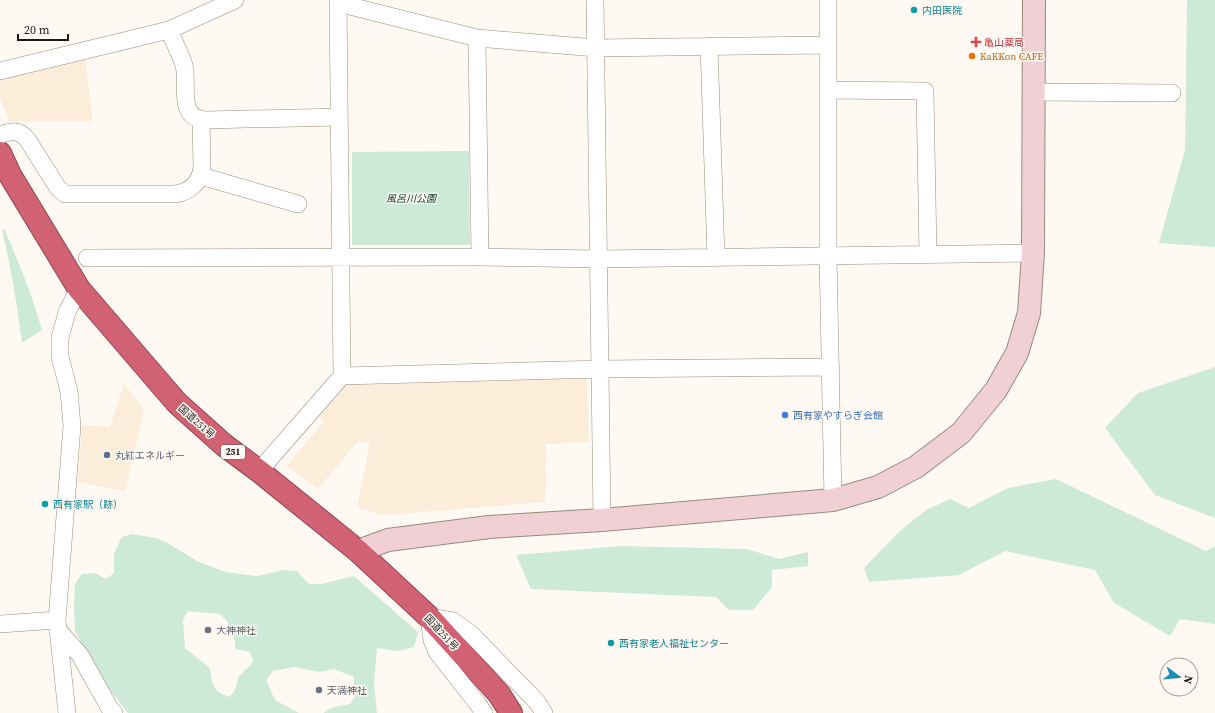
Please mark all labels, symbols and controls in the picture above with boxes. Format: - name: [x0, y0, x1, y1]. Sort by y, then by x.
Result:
- place label: 内田医院: [922, 4, 962, 17]
- marker: 内田医院: [909, 5, 919, 15]
- scale bar: [18, 16, 68, 42]
- text: 20 m: [24, 22, 50, 38]
- place label: 亀山薬局: [984, 36, 1024, 49]
- marker: 亀山薬局: [971, 37, 981, 47]
- place label: KaKKon CAFE: [980, 50, 1043, 63]
- marker: KaKKon CAFE: [967, 51, 977, 61]
- park label: 風呂川公園: [386, 192, 438, 205]
- street label: 国道251号: [176, 401, 218, 441]
- place label: 西有家やすらぎ会館: [793, 409, 883, 422]
- marker: 西有家やすらぎ会館: [780, 410, 790, 420]
- road number: 251: [221, 445, 245, 459]
- place label: 丸紅エネルギー: [115, 449, 185, 462]
- marker: 丸紅エネルギー: [102, 450, 112, 460]
- place label: 西有家駅（跡）: [53, 498, 123, 511]
- marker: 西有家駅（跡）: [40, 499, 50, 509]
- street label: 国道251号: [422, 611, 462, 653]
- place label: 大神神社: [216, 624, 256, 637]
- marker: 大神神社: [203, 625, 213, 635]
- place label: 西有家老人福祉センター: [619, 637, 729, 650]
- marker: 西有家老人福祉センター: [606, 638, 616, 648]
- north arrow: [1159, 657, 1199, 697]
- text: N: [1180, 674, 1196, 686]
- place label: 天満神社: [327, 684, 367, 697]
- marker: 天満神社: [314, 685, 324, 695]

